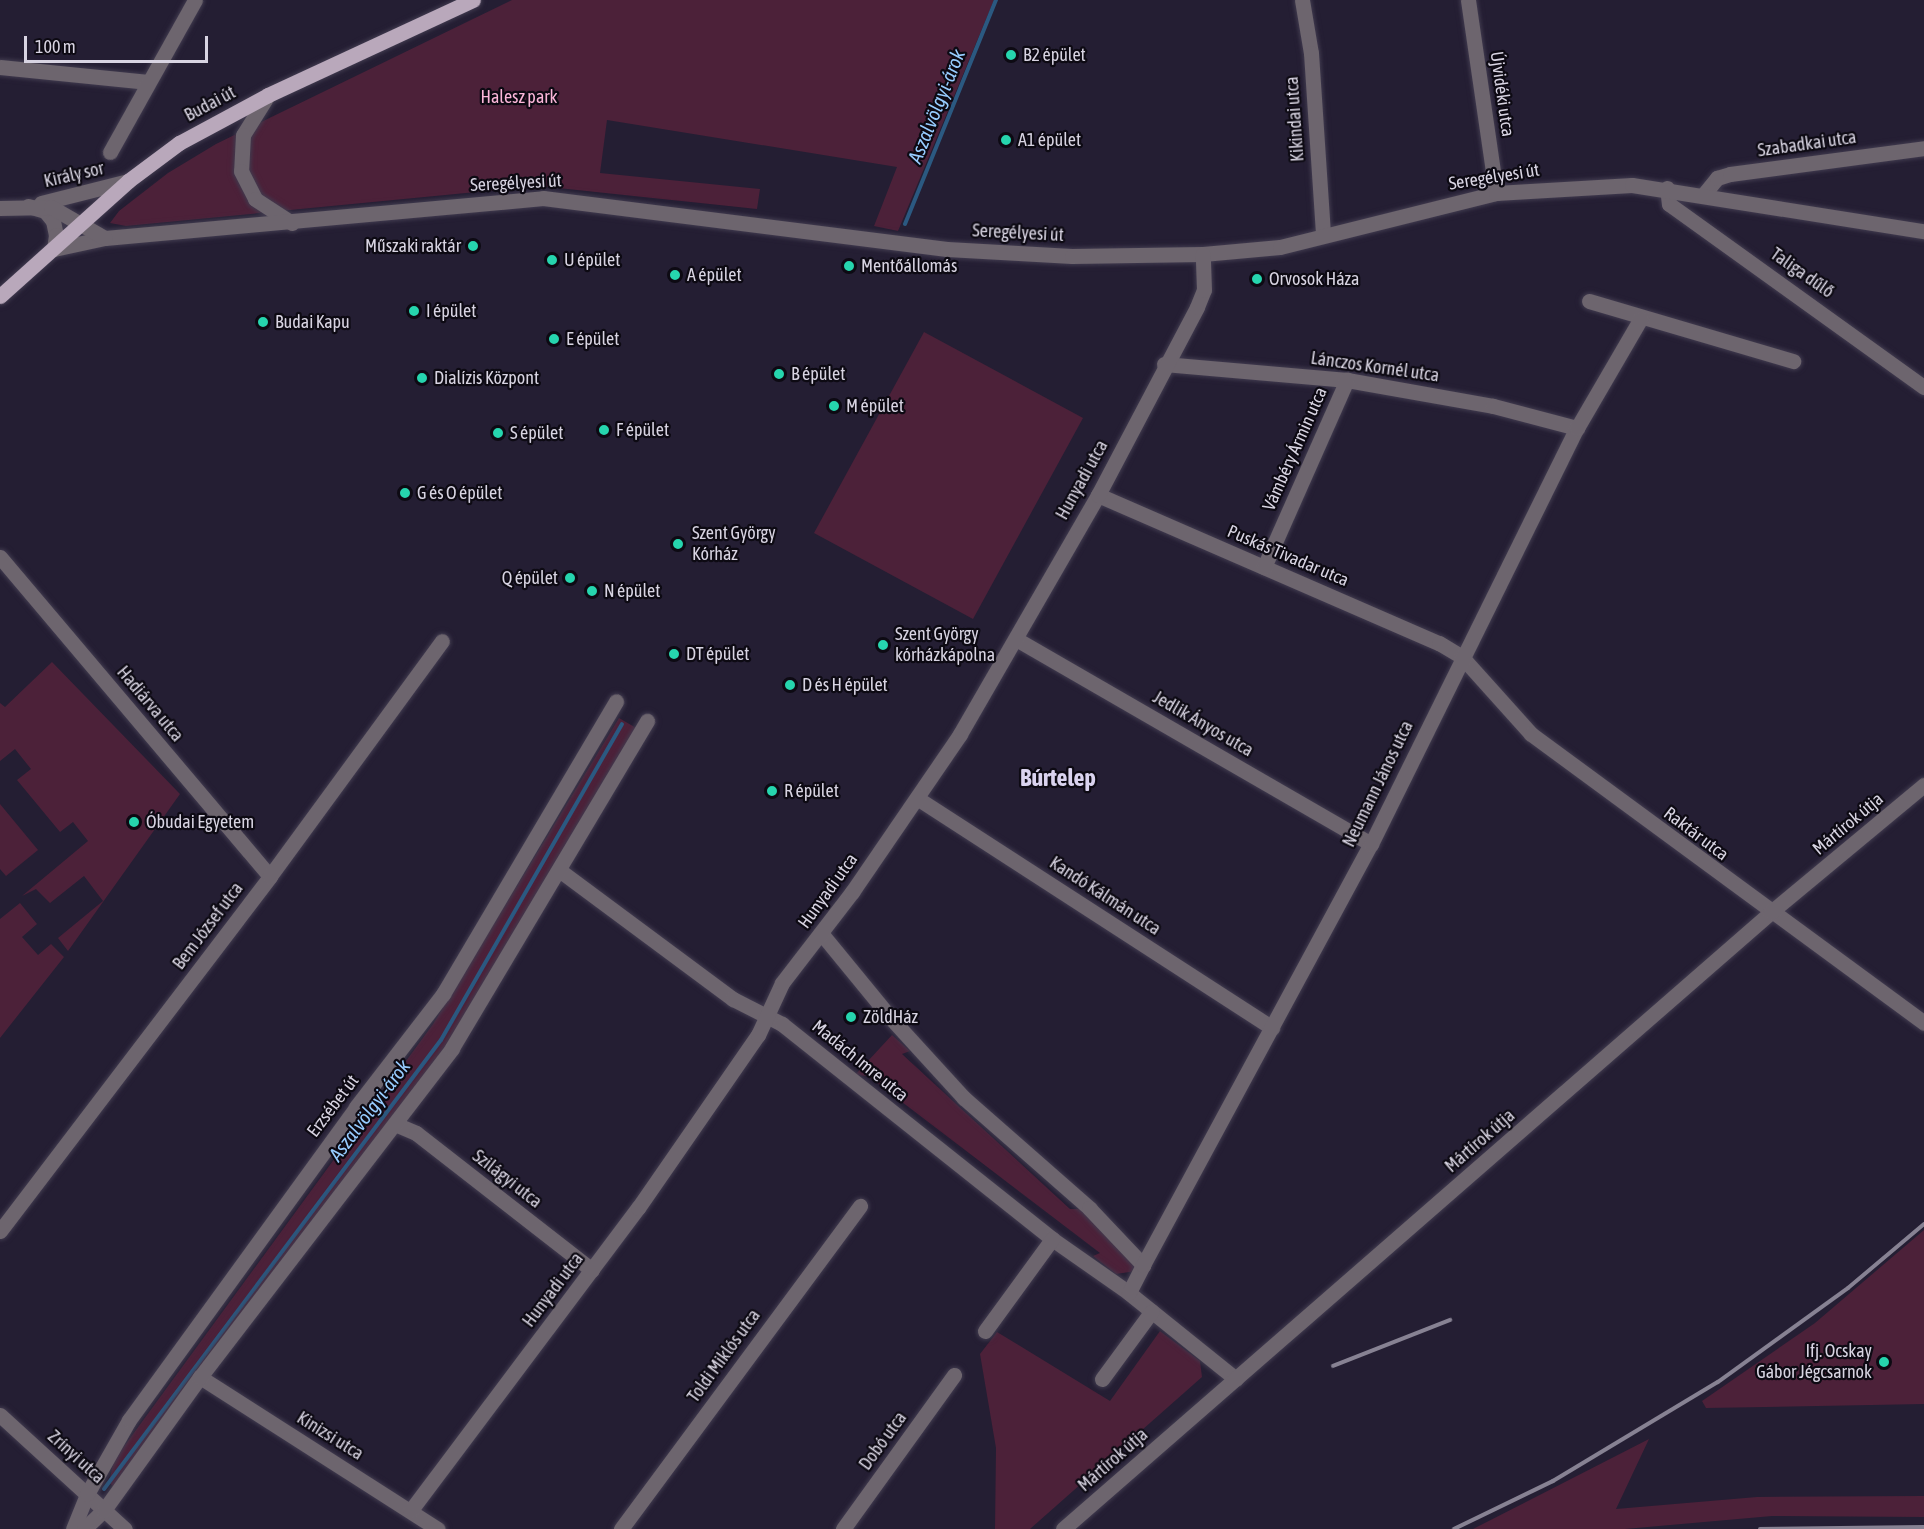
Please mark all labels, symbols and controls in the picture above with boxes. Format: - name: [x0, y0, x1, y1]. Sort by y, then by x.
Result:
- scale bar: [27, 24, 212, 62]
- text: 100 m: [35, 36, 76, 57]
- place label: B2 épület: [1023, 44, 1086, 66]
- water label: Aszalvölgyi-árok: [902, 46, 970, 166]
- marker: B2 épület: [1004, 48, 1018, 62]
- street label: Újvidéki utca: [1485, 50, 1519, 138]
- street label: Kikindai utca: [1281, 76, 1309, 162]
- street label: Budai út: [181, 82, 239, 126]
- park label: Halesz park: [480, 86, 558, 108]
- street label: Szabadkai utca: [1756, 126, 1858, 162]
- place label: A1 épület: [1018, 129, 1081, 151]
- marker: A1 épület: [999, 133, 1013, 147]
- street label: Király sor: [42, 158, 106, 192]
- street label: Seregélyesi út: [1447, 159, 1541, 195]
- street label: Seregélyesi út: [470, 170, 562, 196]
- street label: Seregélyesi út: [972, 220, 1064, 246]
- place label: Műszaki raktár: [365, 235, 461, 257]
- marker: Műszaki raktár: [466, 239, 480, 253]
- street label: Taliga dűlő: [1766, 243, 1838, 303]
- place label: U épület: [564, 249, 620, 271]
- marker: U épület: [545, 253, 559, 267]
- place label: Mentőállomás: [861, 255, 957, 277]
- marker: Mentőállomás: [842, 259, 856, 273]
- place label: A épület: [687, 264, 742, 286]
- marker: A épület: [668, 268, 682, 282]
- place label: Orvosok Háza: [1269, 268, 1359, 290]
- marker: Orvosok Háza: [1250, 272, 1264, 286]
- place label: I épület: [426, 300, 476, 322]
- marker: I épület: [407, 304, 421, 318]
- place label: Budai Kapu: [275, 311, 350, 333]
- marker: Budai Kapu: [256, 315, 270, 329]
- place label: E épület: [566, 328, 619, 350]
- marker: E épület: [547, 332, 561, 346]
- street label: Lánczos Kornél utca: [1309, 347, 1441, 387]
- place label: B épület: [791, 363, 845, 385]
- place label: Dialízis Központ: [434, 367, 539, 389]
- marker: B épület: [772, 367, 786, 381]
- marker: Dialízis Központ: [415, 371, 429, 385]
- street label: Vámbéry Ármin utca: [1258, 384, 1332, 514]
- place label: M épület: [846, 395, 904, 417]
- marker: M épület: [827, 399, 841, 413]
- place label: F épület: [616, 419, 669, 441]
- place label: S épület: [510, 422, 563, 444]
- marker: F épület: [597, 423, 611, 437]
- marker: S épület: [491, 426, 505, 440]
- street label: Hunyadi utca: [1051, 437, 1113, 523]
- place label: G és O épület: [417, 482, 502, 504]
- marker: G és O épület: [398, 486, 412, 500]
- street label: Puskás Tivadar utca: [1224, 521, 1352, 591]
- place label: Szent György Kórház: [692, 523, 776, 566]
- marker: Szent György Kórház: [669, 535, 687, 553]
- place label: Q épület: [502, 567, 558, 589]
- marker: Q épület: [563, 571, 577, 585]
- place label: N épület: [604, 580, 660, 602]
- marker: N épület: [585, 584, 599, 598]
- place label: Szent György kórházkápolna: [895, 624, 995, 666]
- marker: Szent György kórházkápolna: [876, 638, 890, 652]
- place label: DT épület: [686, 643, 749, 665]
- marker: DT épület: [667, 647, 681, 661]
- street label: Hadiárva utca: [112, 662, 188, 746]
- place label: D és H épület: [802, 674, 888, 696]
- marker: D és H épület: [783, 678, 797, 692]
- street label: Jedlik Ányos utca: [1149, 687, 1257, 761]
- street label: Neumann János utca: [1338, 717, 1418, 851]
- district label: Búrtelep: [1020, 764, 1096, 792]
- place label: R épület: [784, 780, 839, 802]
- marker: R épület: [765, 784, 779, 798]
- street label: Mártírok útja: [1808, 788, 1888, 860]
- street label: Raktár utca: [1659, 803, 1733, 865]
- place label: Óbudai Egyetem: [146, 811, 254, 833]
- marker: Óbudai Egyetem: [127, 815, 141, 829]
- street label: Hunyadi utca: [794, 849, 862, 933]
- street label: Kandó Kálmán utca: [1045, 852, 1165, 940]
- street label: Bem József utca: [168, 878, 248, 974]
- place label: ZöldHáz: [863, 1006, 918, 1028]
- marker: ZöldHáz: [844, 1010, 858, 1024]
- street label: Madách Imre utca: [808, 1016, 912, 1106]
- water label: Aszalvölgyi-árok: [323, 1055, 415, 1165]
- street label: Erzsébet út: [303, 1071, 363, 1141]
- street label: Mártírok útja: [1441, 1105, 1519, 1177]
- street label: Szilágyi utca: [468, 1145, 546, 1213]
- street label: Hunyadi utca: [518, 1249, 588, 1331]
- street label: Toldi Miklós utca: [683, 1305, 765, 1407]
- place label: Ifj. Ocskay Gábor Jégcsarnok: [1756, 1341, 1872, 1384]
- marker: Ifj. Ocskay Gábor Jégcsarnok: [1877, 1355, 1891, 1369]
- street label: Kinizsi utca: [293, 1407, 367, 1465]
- street label: Dobó utca: [855, 1408, 911, 1474]
- street label: Mártírok útja: [1074, 1424, 1152, 1496]
- street label: Zrínyi utca: [43, 1426, 109, 1488]

